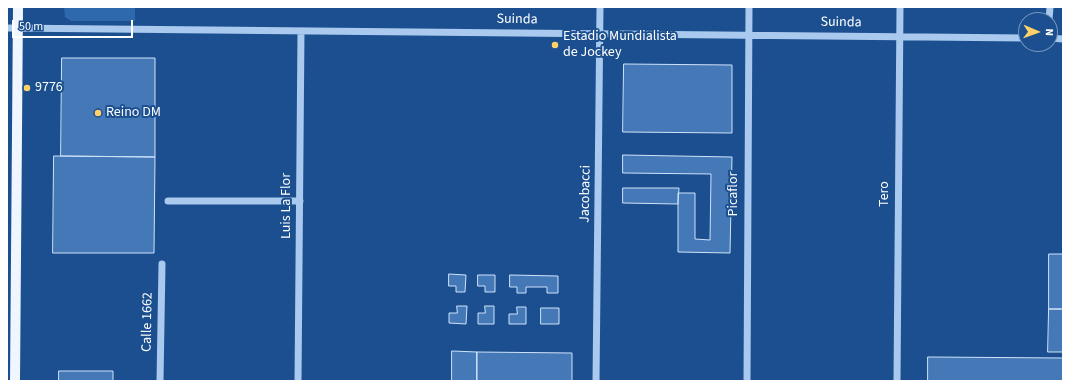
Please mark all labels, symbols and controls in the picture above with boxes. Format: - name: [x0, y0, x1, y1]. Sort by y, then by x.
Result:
- street label: Suinda: [496, 11, 538, 29]
- scale bar: [14, 12, 135, 38]
- north arrow: [1018, 12, 1058, 52]
- street label: Suinda: [820, 14, 862, 32]
- text: 50 m: [19, 18, 43, 35]
- text: N: [1042, 28, 1057, 36]
- place label: Estadio Mundialista de Jockey: [563, 29, 677, 62]
- marker: Estadio Mundialista de Jockey: [550, 40, 560, 50]
- place label: 9776: [35, 80, 63, 96]
- marker: 9776: [22, 83, 32, 93]
- place label: Reino DM: [106, 105, 161, 121]
- marker: Reino DM: [93, 108, 103, 118]
- street label: Jacobacci: [577, 165, 595, 223]
- street label: Picaflor: [726, 172, 742, 216]
- street label: Luis La Flor: [279, 173, 295, 239]
- street label: Tero: [877, 181, 893, 207]
- street label: Calle 1662: [139, 292, 157, 352]

